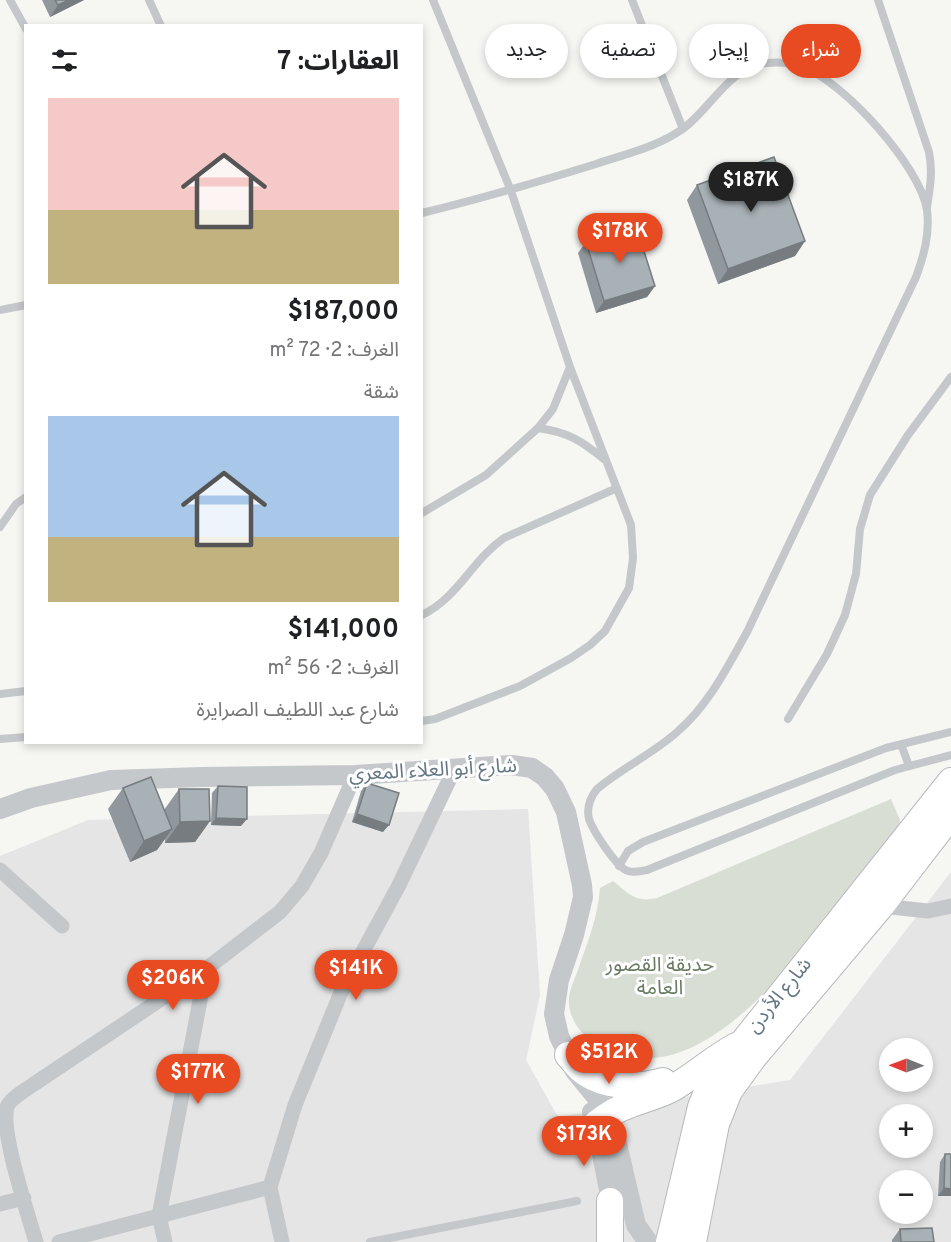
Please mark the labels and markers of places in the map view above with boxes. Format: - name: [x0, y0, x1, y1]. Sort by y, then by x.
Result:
- pin: $187K: [709, 162, 793, 213]
- pin: $178K: [578, 213, 662, 264]
- pin: $141K: [314, 950, 398, 1001]
- pin: $206K: [131, 960, 215, 1011]
- pin: $512K: [567, 1034, 651, 1085]
- pin: $177K: [156, 1054, 240, 1105]
- pin: $173K: [542, 1116, 626, 1167]

